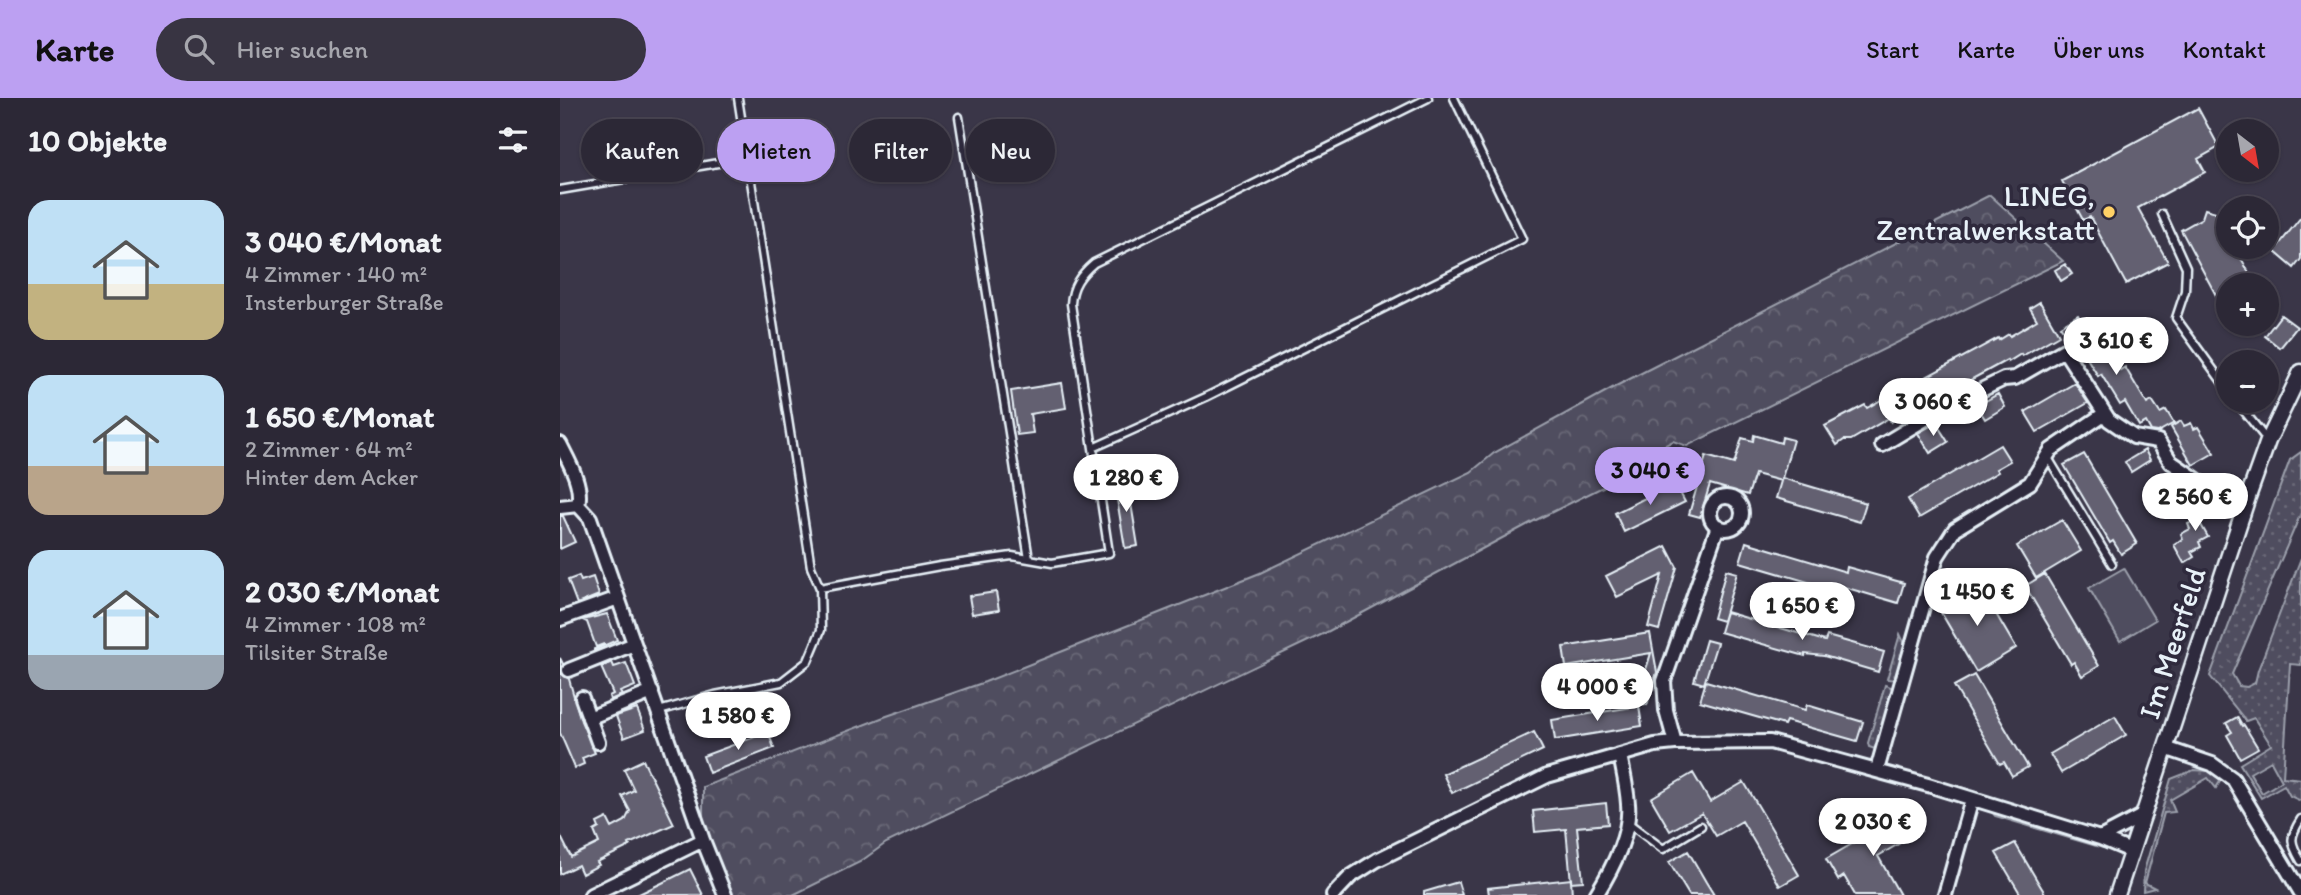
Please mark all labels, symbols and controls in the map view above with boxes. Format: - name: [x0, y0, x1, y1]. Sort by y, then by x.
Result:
- search box: [156, 18, 646, 81]
- text: Karte: [35, 30, 114, 69]
- icon: search: [180, 30, 218, 68]
- text: Hier suchen: [236, 33, 368, 65]
- text: Start: [1866, 35, 1919, 64]
- text: Karte: [1957, 35, 2015, 64]
- text: Über uns: [2053, 35, 2145, 64]
- text: Kontakt: [2183, 35, 2266, 64]
- chip: Kaufen: [581, 119, 703, 182]
- chip: Mieten: [717, 119, 835, 182]
- chip: Filter: [849, 119, 952, 182]
- chip: Neu: [966, 119, 1055, 182]
- north arrow: [2216, 119, 2278, 182]
- map controls: [2216, 119, 2279, 413]
- icon: filters: [494, 121, 532, 159]
- text: 10 Objekte: [28, 122, 167, 159]
- place label: LINEG, Zentralwerkstatt: [1876, 177, 2095, 248]
- button: locate: [2216, 196, 2279, 259]
- marker: LINEG, Zentralwerkstatt: [2101, 204, 2117, 220]
- text: 3 040 €/Monat: [245, 223, 441, 260]
- icon: home: [84, 228, 168, 312]
- text: 4 Zimmer · 140 m²: [245, 260, 427, 288]
- button: +: [2216, 273, 2279, 336]
- text: Insterburger Straße: [245, 288, 444, 316]
- pin: 3 610 €: [2051, 317, 2181, 377]
- text: 3 610 €: [2079, 326, 2153, 354]
- button: −: [2216, 350, 2279, 413]
- pin: 3 060 €: [1868, 378, 1998, 438]
- text: 3 060 €: [1895, 387, 1971, 415]
- text: 1 650 €/Monat: [245, 398, 434, 435]
- icon: home: [84, 403, 168, 487]
- text: 2 Zimmer · 64 m²: [245, 435, 413, 463]
- pin: 3 040 €: [1585, 448, 1715, 507]
- pin: 1 280 €: [1061, 454, 1191, 514]
- text: 3 040 €: [1611, 456, 1689, 484]
- text: Hinter dem Acker: [245, 463, 418, 491]
- text: 1 280 €: [1089, 463, 1163, 491]
- pin: 2 560 €: [2130, 474, 2260, 533]
- text: 2 560 €: [2158, 482, 2232, 510]
- street label: Im Meerfeld: [2130, 563, 2214, 723]
- pin: 1 450 €: [1912, 568, 2042, 628]
- text: 2 030 €/Monat: [245, 573, 439, 610]
- text: 1 450 €: [1940, 577, 2014, 605]
- icon: home: [84, 578, 168, 662]
- pin: 1 650 €: [1737, 582, 1867, 642]
- text: 1 650 €: [1766, 591, 1838, 619]
- text: 4 Zimmer · 108 m²: [245, 610, 426, 638]
- text: Tilsiter Straße: [245, 638, 388, 666]
- pin: 4 000 €: [1532, 664, 1662, 723]
- text: 4 000 €: [1557, 672, 1637, 700]
- pin: 1 580 €: [673, 692, 803, 752]
- text: 1 580 €: [701, 701, 775, 729]
- pin: 2 030 €: [1808, 798, 1938, 858]
- text: 2 030 €: [1835, 807, 1911, 835]

